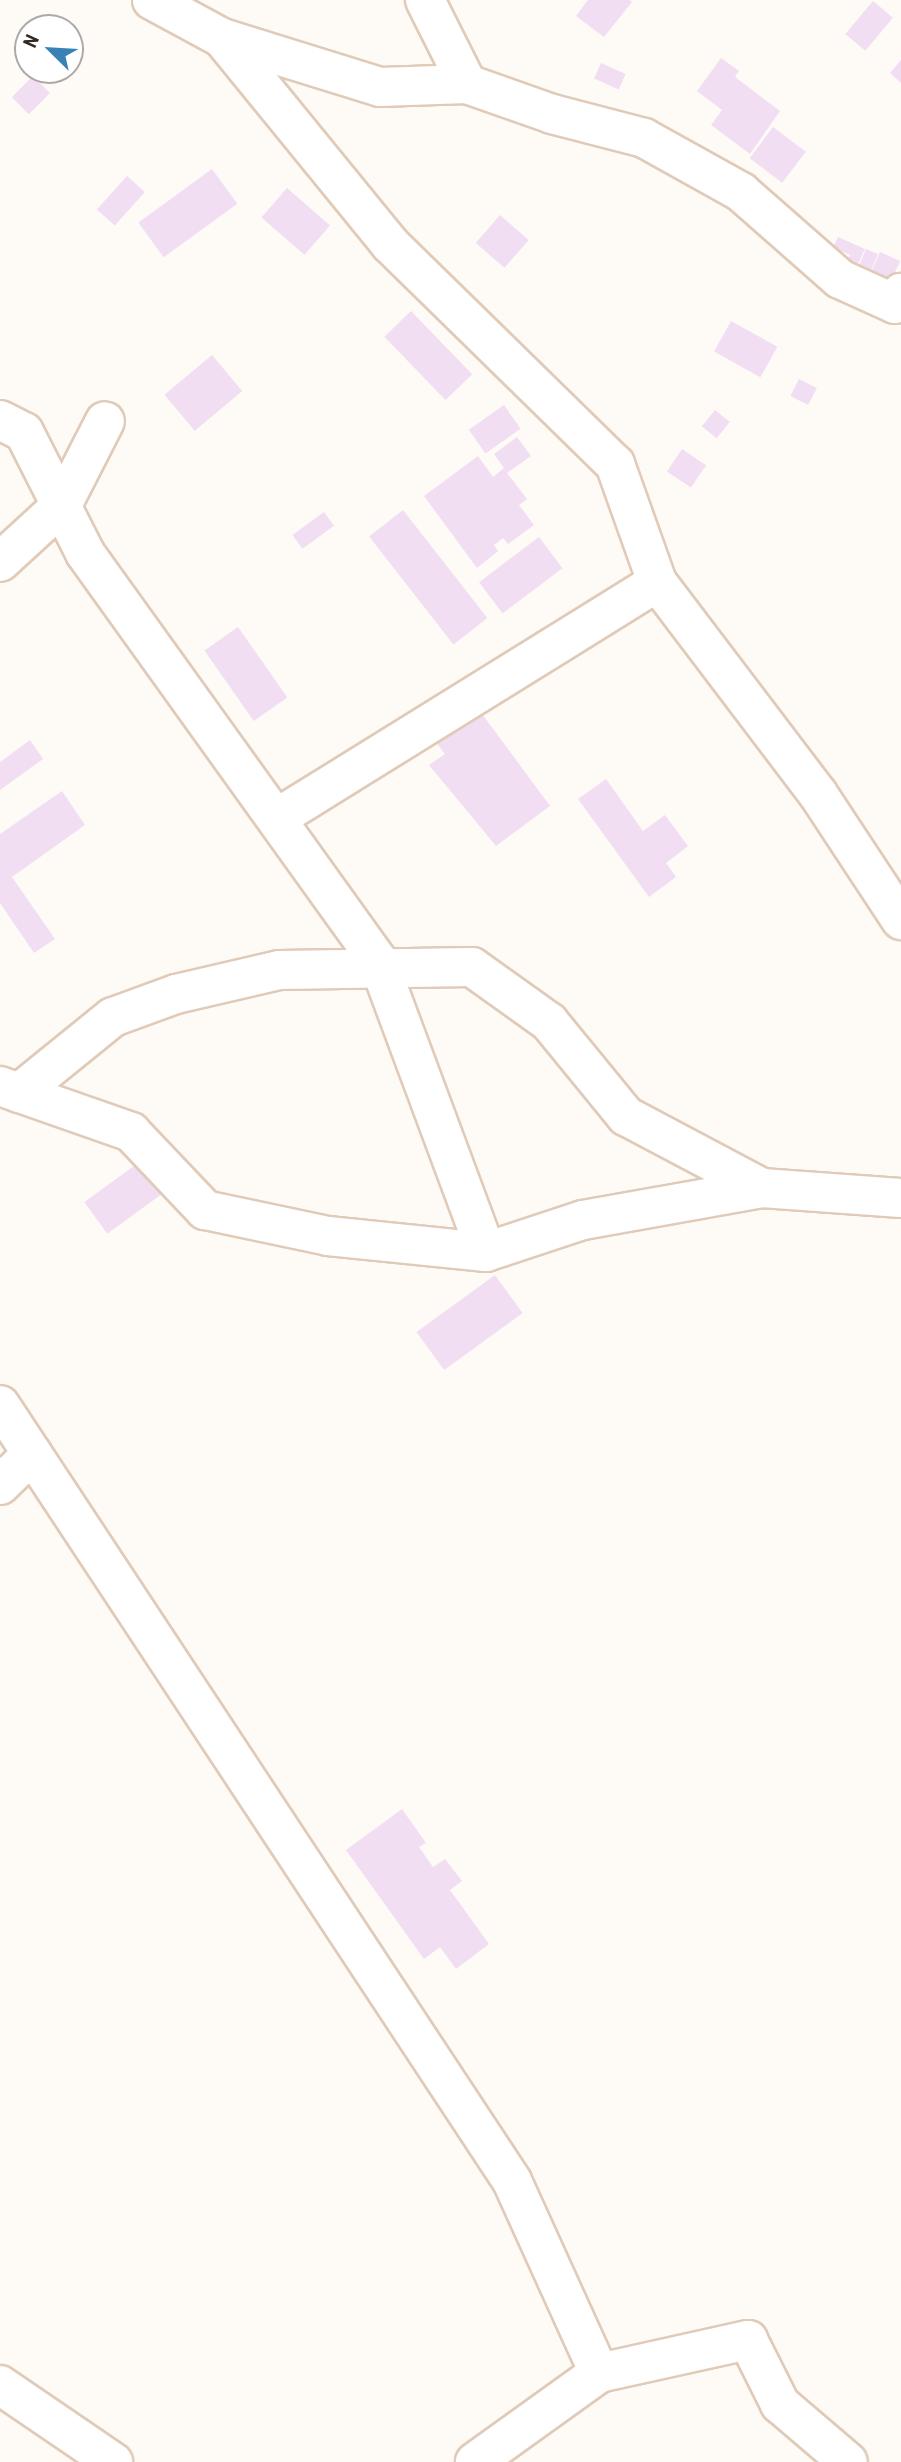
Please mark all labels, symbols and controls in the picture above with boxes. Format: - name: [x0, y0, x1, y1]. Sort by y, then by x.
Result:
- north arrow: [14, 14, 84, 84]
- text: N: [18, 31, 44, 51]

